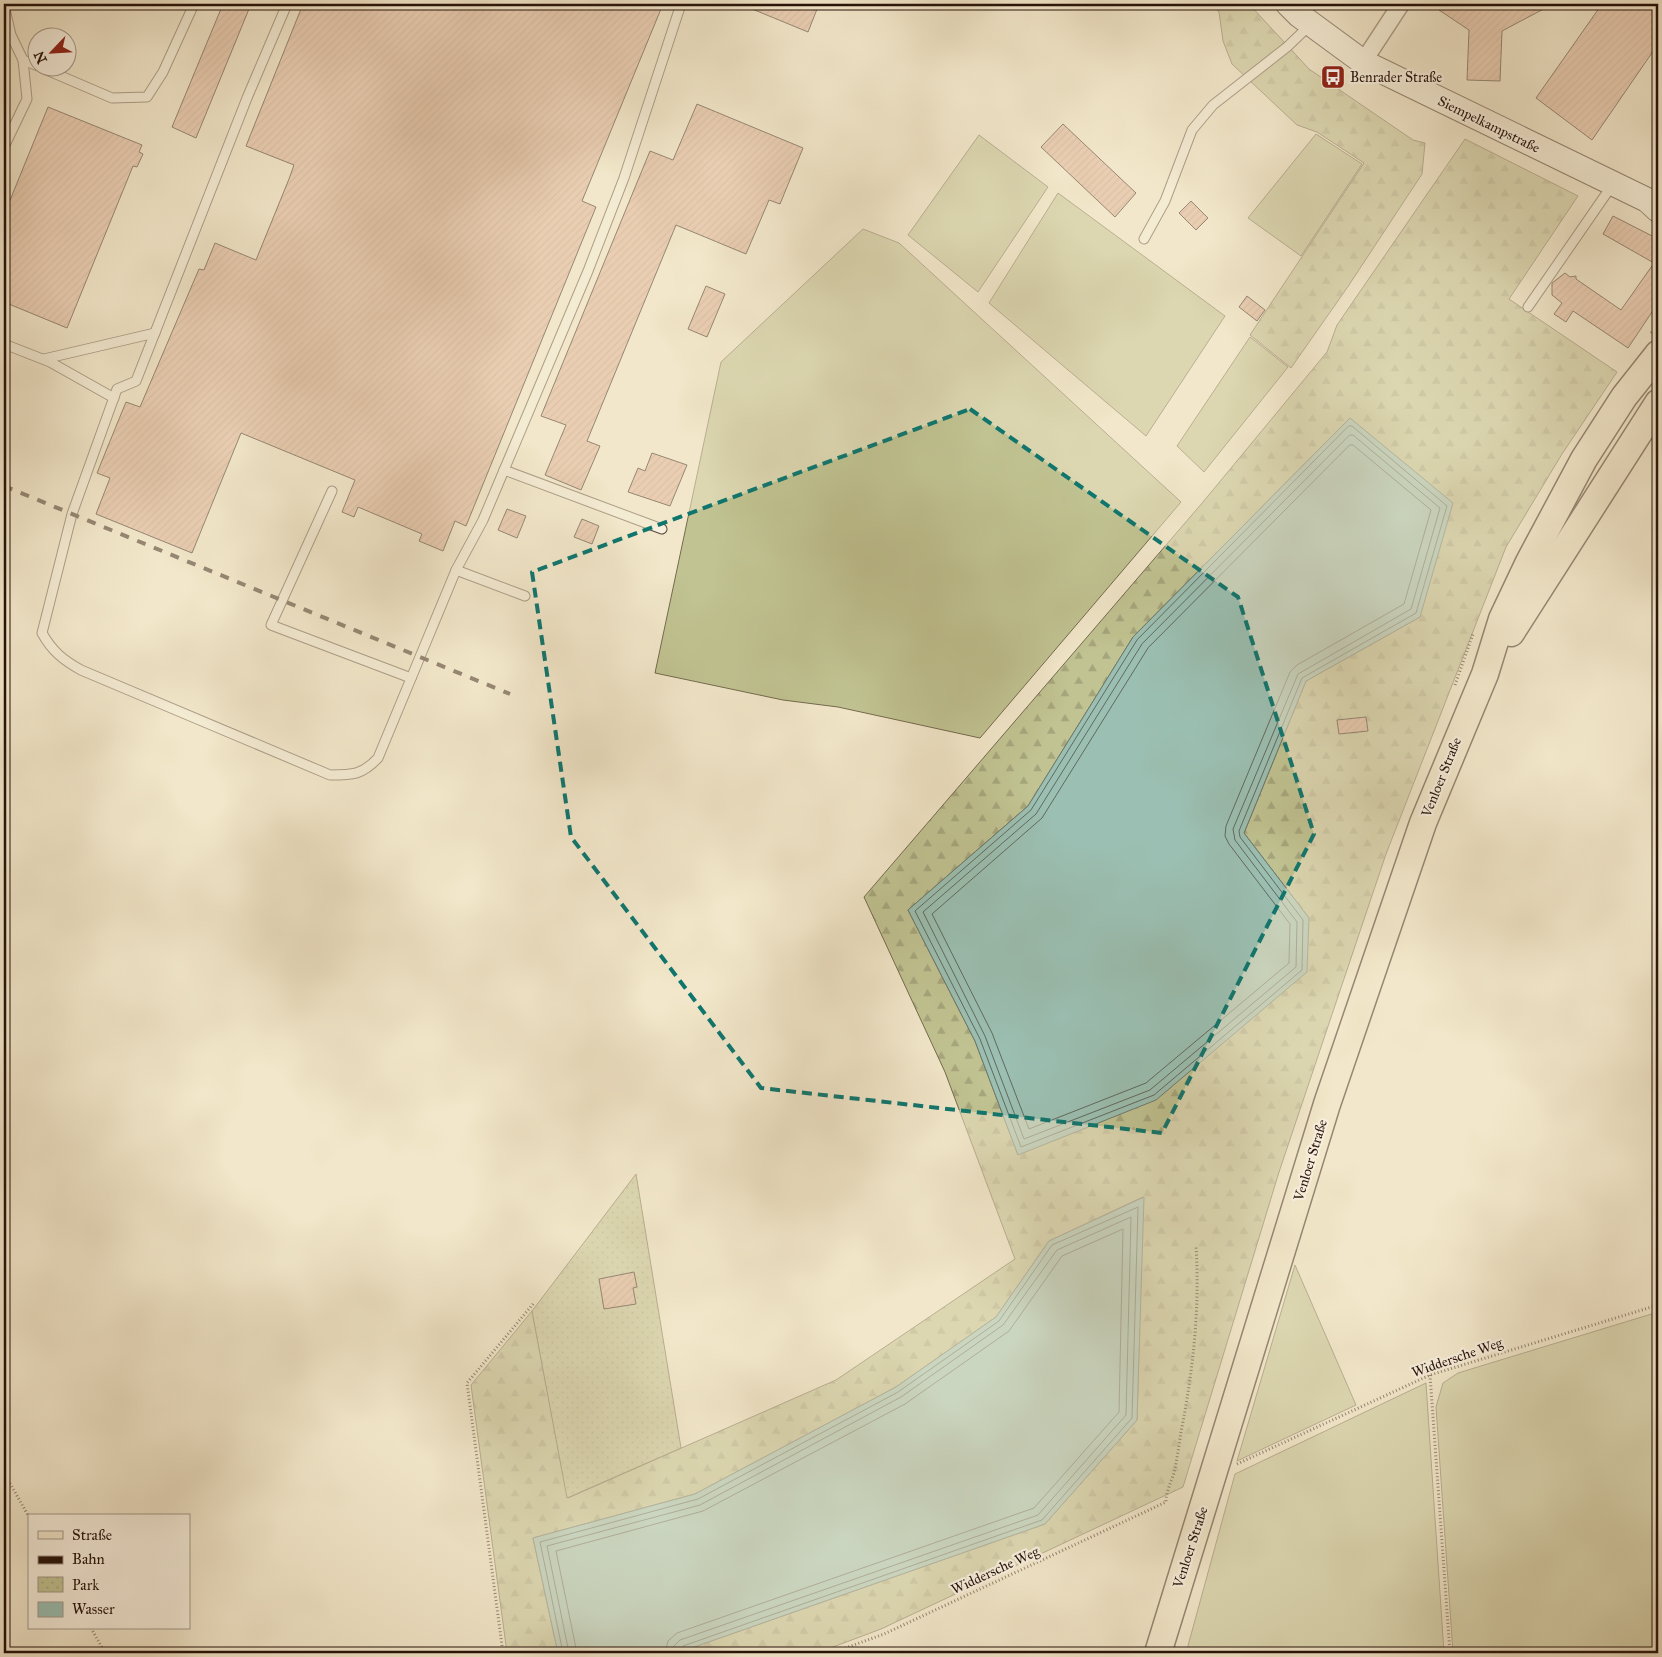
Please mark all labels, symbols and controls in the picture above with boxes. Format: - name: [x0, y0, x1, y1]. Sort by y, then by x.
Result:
- north arrow: [28, 28, 78, 78]
- text: N: [30, 48, 51, 66]
- bus stop icon: Benrader Straße: [1320, 64, 1346, 90]
- place label: Benrader Straße: [1350, 69, 1442, 86]
- street label: Siempelkampstraße: [1435, 92, 1543, 157]
- street label: Venloer Straße: [1417, 735, 1465, 820]
- street label: Venloer Straße: [1290, 1117, 1331, 1204]
- street label: Widdersche Weg: [1410, 1334, 1505, 1381]
- street label: Venloer Straße: [1169, 1504, 1212, 1591]
- legend: [28, 1514, 190, 1630]
- text: Straße: [72, 1526, 112, 1544]
- street label: Widdersche Weg: [949, 1542, 1042, 1598]
- text: Bahn: [72, 1550, 105, 1568]
- text: Park: [72, 1576, 99, 1594]
- text: Wasser: [72, 1600, 115, 1618]

